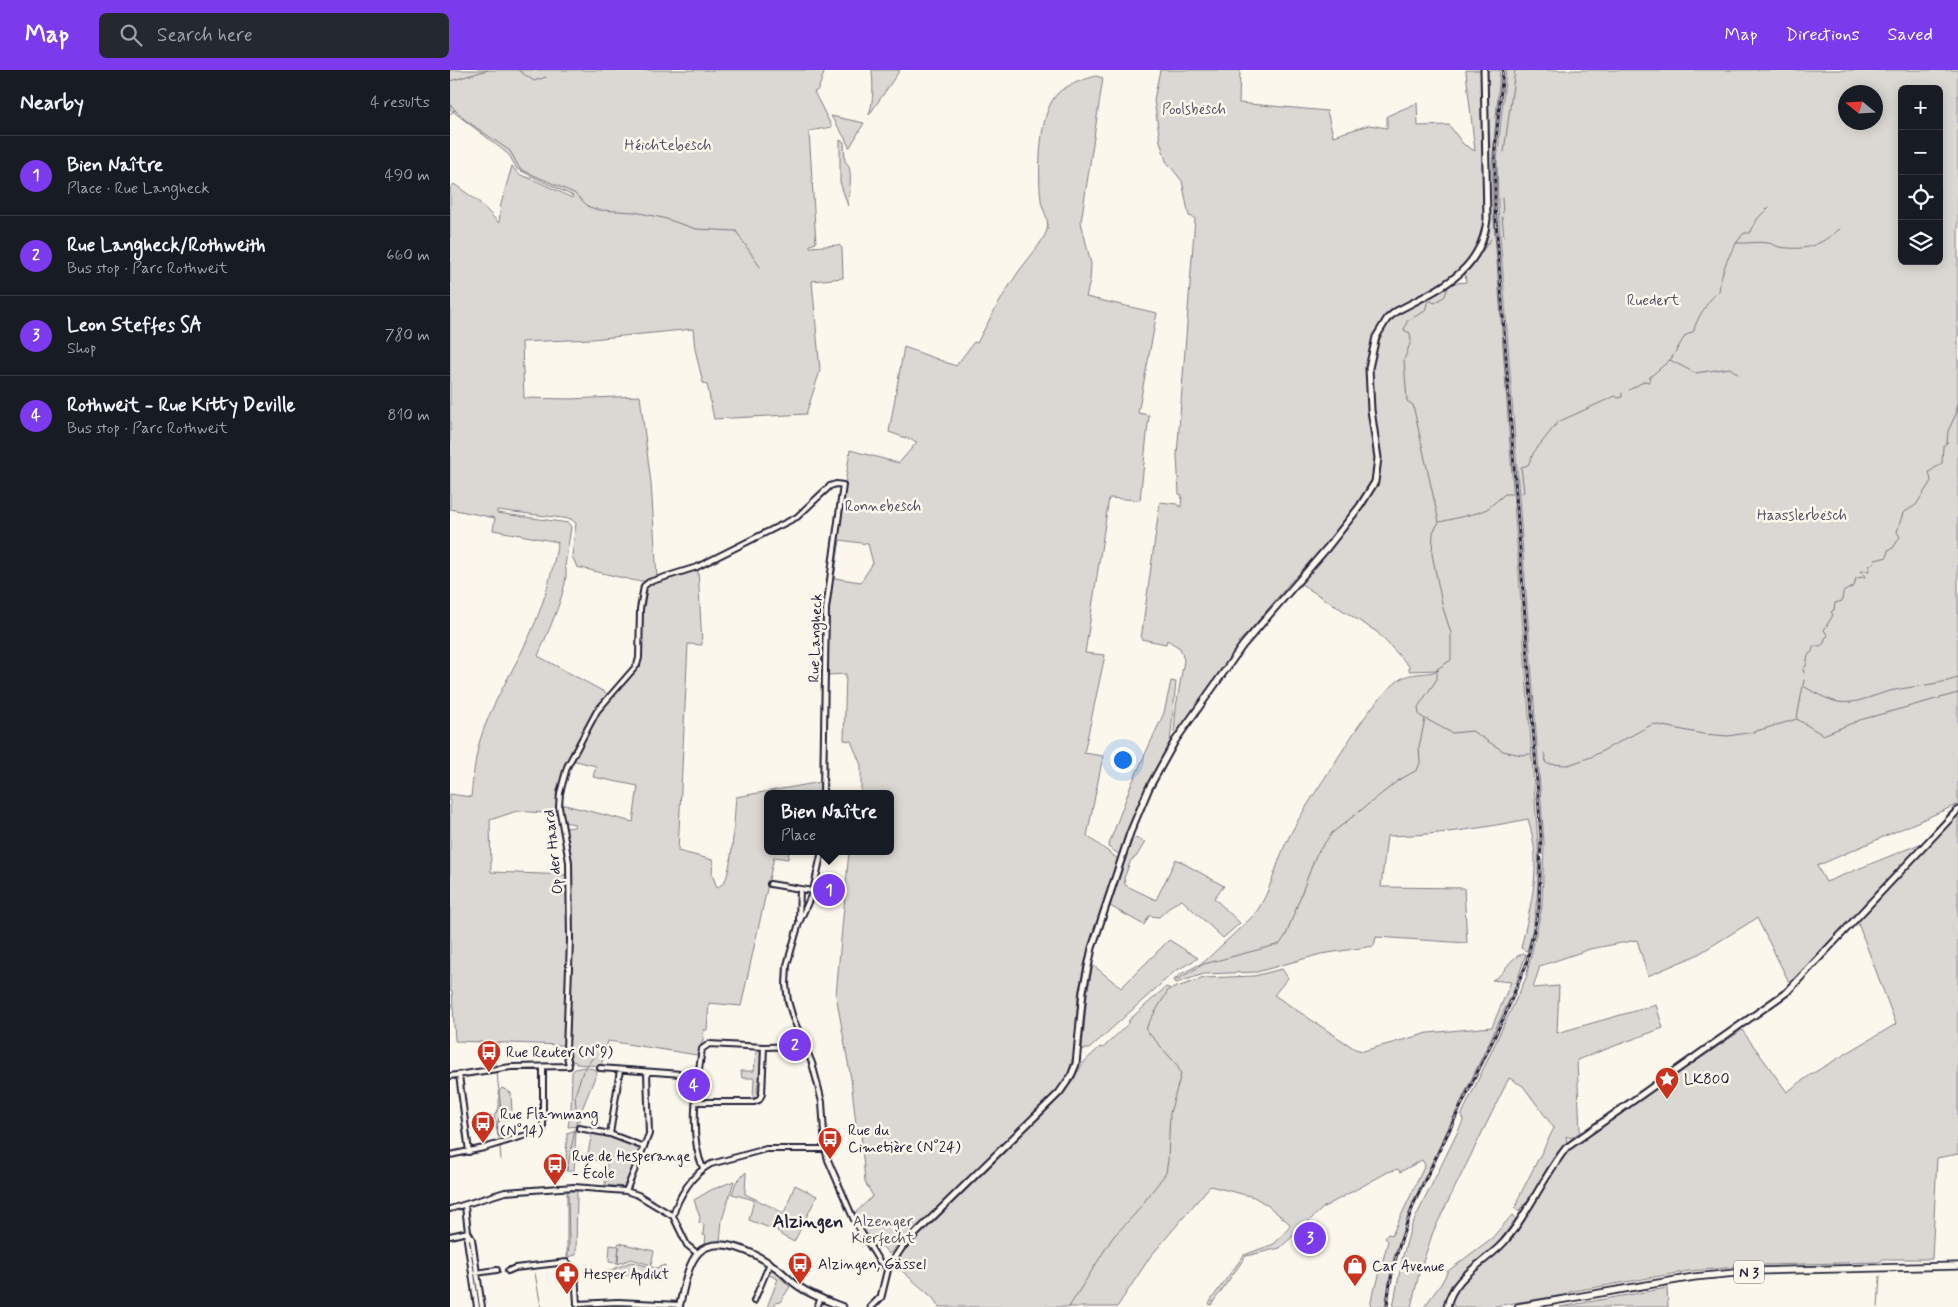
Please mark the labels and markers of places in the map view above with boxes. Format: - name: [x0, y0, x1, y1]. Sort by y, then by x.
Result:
- pin: 1: [813, 871, 845, 909]
- pin: 2: [779, 1026, 811, 1064]
- bus stop icon: Rue Reuter (N°9): [476, 1039, 502, 1073]
- place label: Rue Reuter (N°9): [506, 1043, 614, 1063]
- pin: 4: [678, 1066, 710, 1104]
- place icon: LK800: [1654, 1066, 1680, 1100]
- place label: LK800: [1684, 1070, 1729, 1090]
- place label: Rue Flammang (N°14): [500, 1105, 599, 1142]
- bus stop icon: Rue Flammang (N°14): [470, 1110, 496, 1144]
- place label: Rue du Cimetière (N°24): [848, 1121, 961, 1158]
- bus stop icon: Rue du Cimetière (N°24): [817, 1126, 843, 1160]
- place label: Rue de Hesperange - École: [572, 1147, 691, 1184]
- bus stop icon: Rue de Hesperange - École: [542, 1152, 568, 1186]
- pin: 3: [1294, 1219, 1326, 1257]
- bus stop icon: Alzingen, Gässel: [787, 1251, 813, 1285]
- shop icon: Car Avenue: [1342, 1253, 1368, 1287]
- place label: Alzingen, Gässel: [818, 1255, 926, 1275]
- place label: Car Avenue: [1372, 1257, 1445, 1277]
- pharmacy icon: Hesper Apdikt: [554, 1261, 580, 1295]
- place label: Hesper Apdikt: [584, 1265, 669, 1286]

